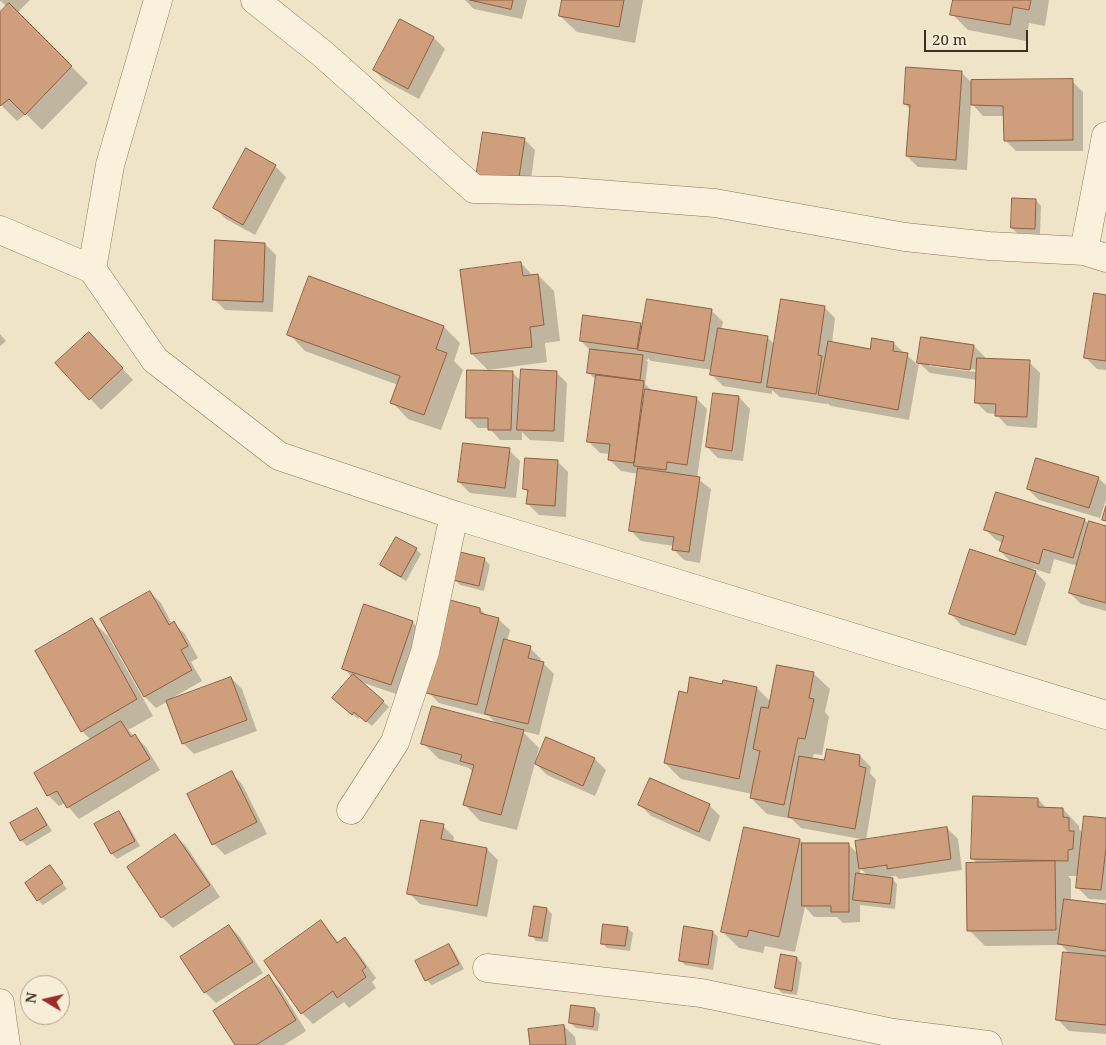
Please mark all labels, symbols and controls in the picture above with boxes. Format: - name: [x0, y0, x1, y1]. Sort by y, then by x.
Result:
- scale bar: [926, 20, 1030, 52]
- text: 20 m: [932, 29, 967, 49]
- north arrow: [20, 975, 70, 1025]
- text: N: [20, 991, 41, 1005]

